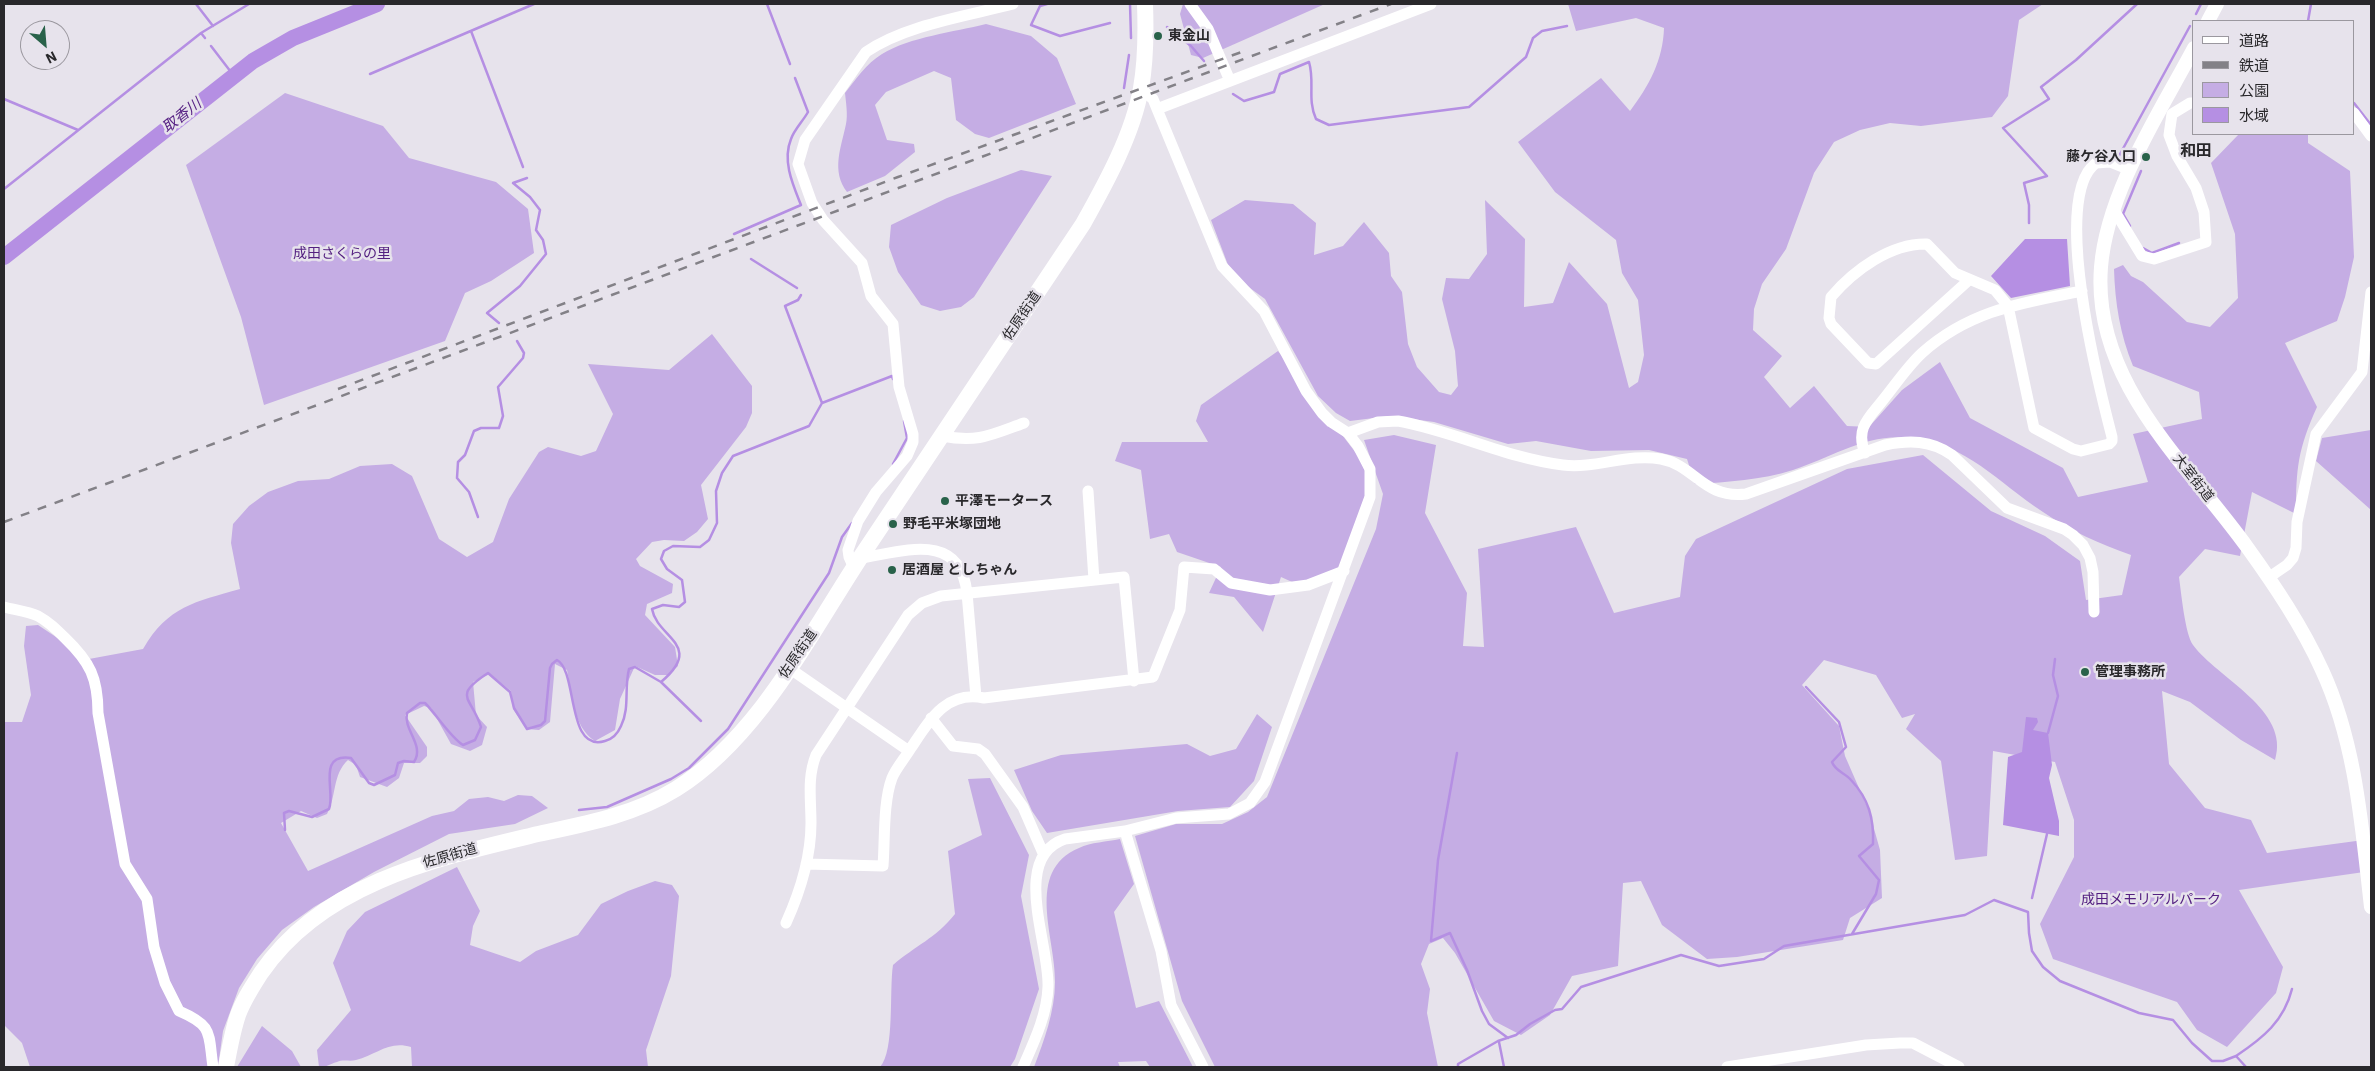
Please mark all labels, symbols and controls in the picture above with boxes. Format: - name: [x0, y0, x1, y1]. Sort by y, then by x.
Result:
- north arrow: [20, 20, 70, 70]
- legend: [2192, 20, 2355, 135]
- place label: 東金山: [1168, 28, 1210, 44]
- marker: 東金山: [1152, 30, 1164, 42]
- text: 道路: [2239, 31, 2269, 50]
- text: N: [43, 47, 60, 68]
- text: 鉄道: [2239, 56, 2269, 75]
- text: 公園: [2239, 81, 2269, 100]
- water label: 取香川: [159, 95, 205, 137]
- text: 水域: [2239, 106, 2269, 125]
- district label: 和田: [2180, 141, 2212, 161]
- place label: 藤ケ谷入口: [2066, 149, 2136, 165]
- marker: 藤ケ谷入口: [2140, 151, 2152, 163]
- park label: 成田さくらの里: [293, 246, 391, 262]
- street label: 佐原街道: [999, 288, 1045, 344]
- street label: 大室街道: [2169, 451, 2217, 505]
- place label: 平澤モータース: [955, 493, 1053, 509]
- marker: 平澤モータース: [939, 495, 951, 507]
- place label: 野毛平米塚団地: [903, 516, 1001, 532]
- marker: 野毛平米塚団地: [887, 518, 899, 530]
- place label: 居酒屋 としちゃん: [902, 562, 1017, 578]
- marker: 居酒屋 としちゃん: [886, 564, 898, 576]
- street label: 佐原街道: [775, 626, 821, 682]
- place label: 管理事務所: [2095, 664, 2165, 680]
- marker: 管理事務所: [2079, 666, 2091, 678]
- street label: 佐原街道: [421, 840, 479, 872]
- park label: 成田メモリアルパーク: [2081, 892, 2221, 908]

